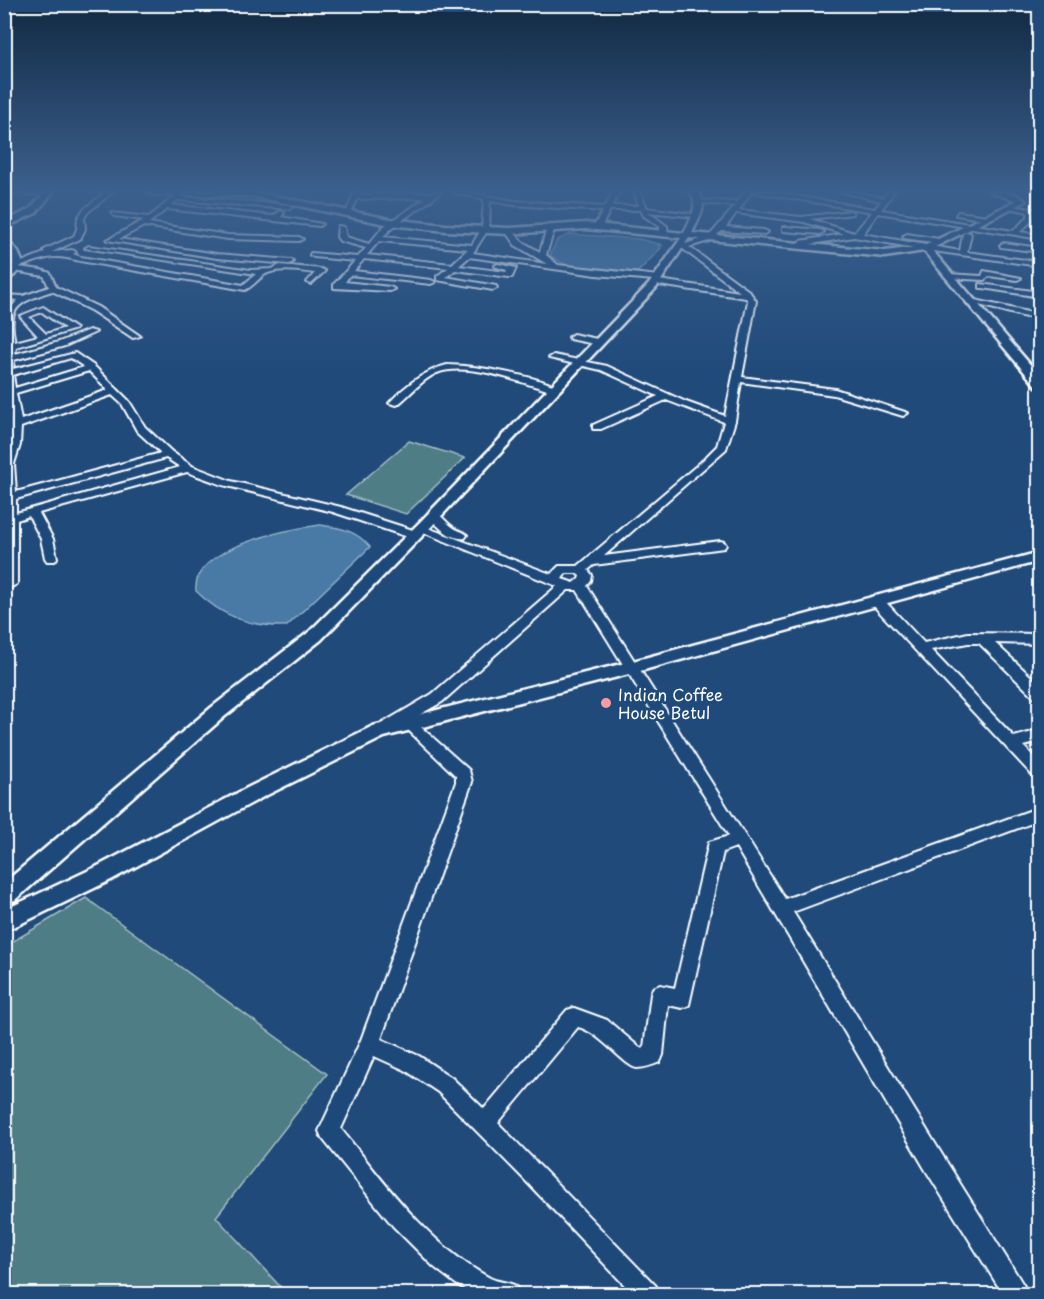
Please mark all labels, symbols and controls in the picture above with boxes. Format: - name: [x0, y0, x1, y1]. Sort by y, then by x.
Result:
- place label: Indian Coffee House Betul: [618, 682, 723, 724]
- marker: Indian Coffee House Betul: [599, 696, 613, 710]

